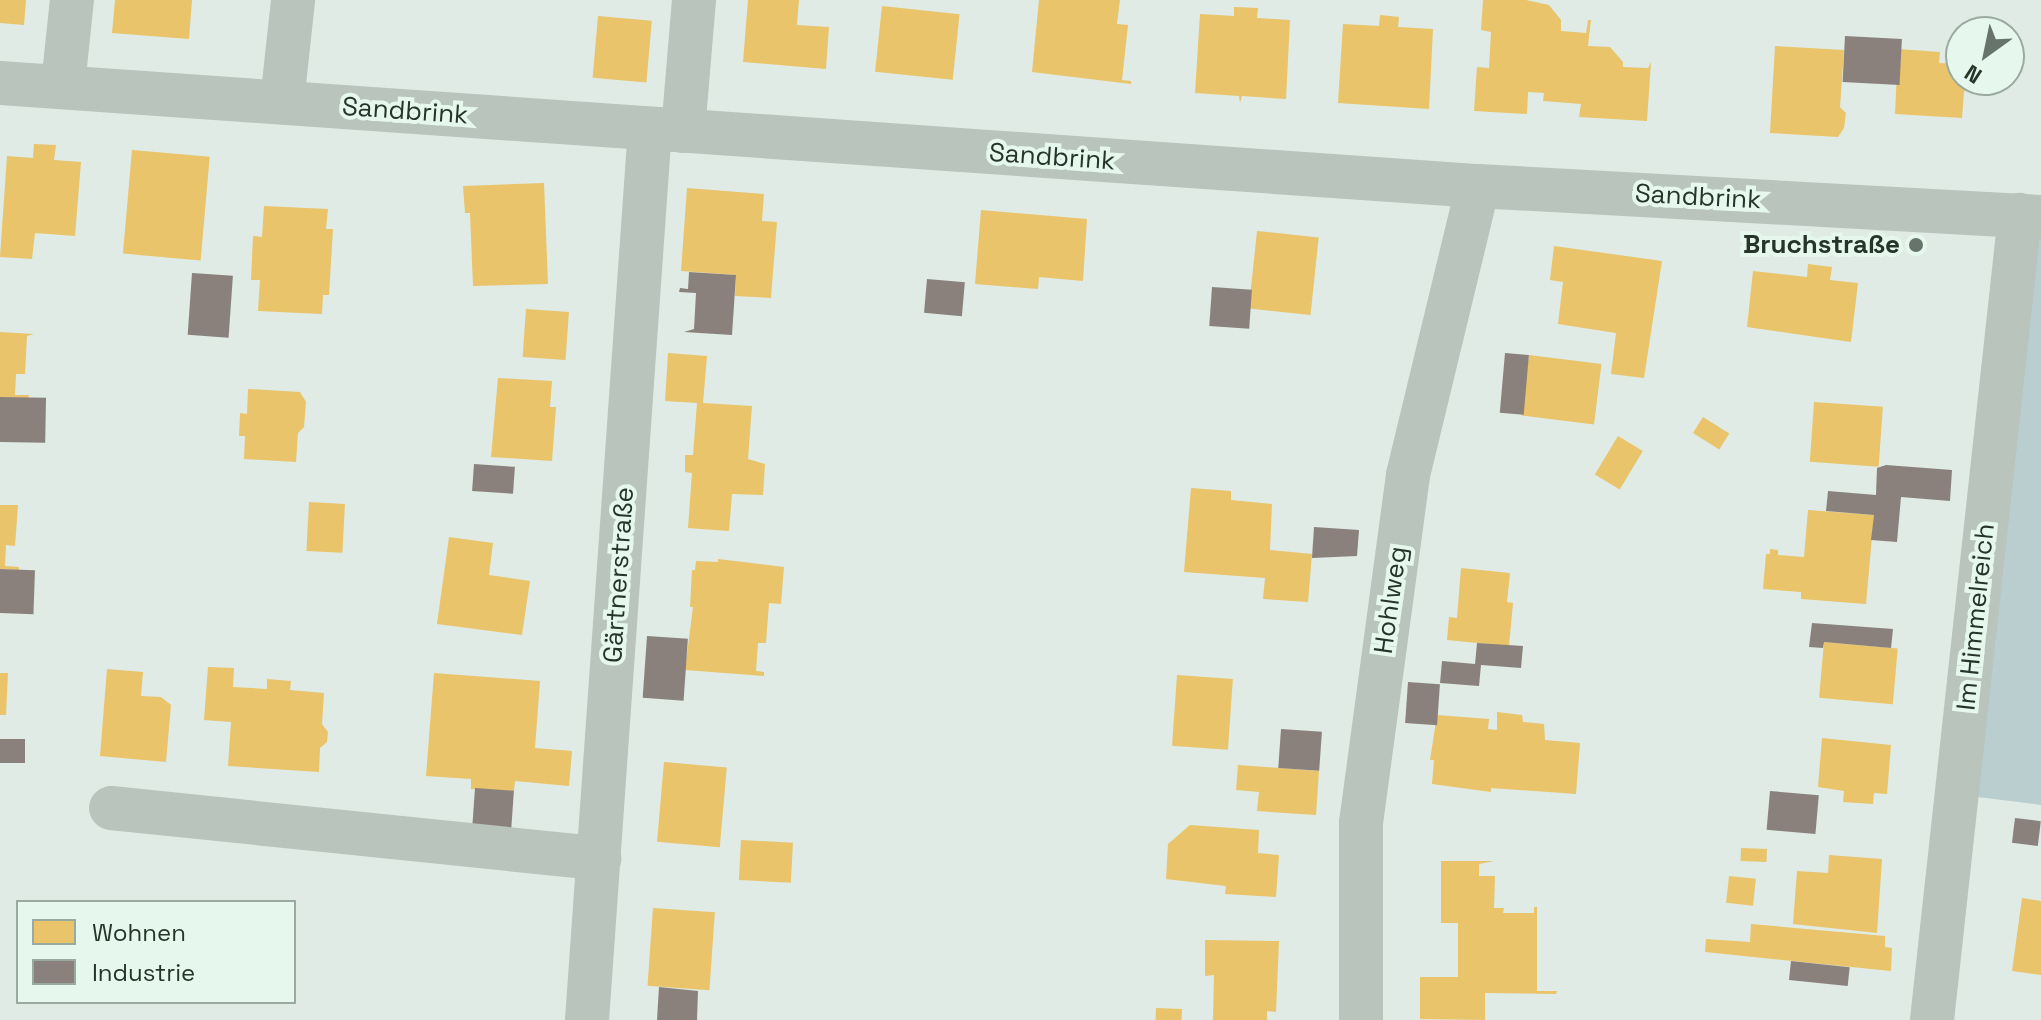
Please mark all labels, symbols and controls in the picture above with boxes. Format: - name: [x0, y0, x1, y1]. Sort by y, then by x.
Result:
- north arrow: [1945, 16, 2025, 96]
- text: N: [1959, 59, 1987, 90]
- street label: Sandbrink: [341, 91, 469, 131]
- street label: Sandbrink: [988, 137, 1116, 177]
- street label: Sandbrink: [1634, 178, 1762, 216]
- place label: Bruchstraße: [1743, 229, 1900, 261]
- marker: Bruchstraße: [1907, 236, 1925, 254]
- street label: Gärtnerstraße: [597, 486, 641, 664]
- street label: Im Himmelreich: [1951, 522, 2001, 712]
- street label: Hohlweg: [1368, 544, 1414, 656]
- legend: [16, 900, 296, 1004]
- text: Wohnen: [92, 917, 186, 948]
- text: Industrie: [92, 957, 195, 988]

